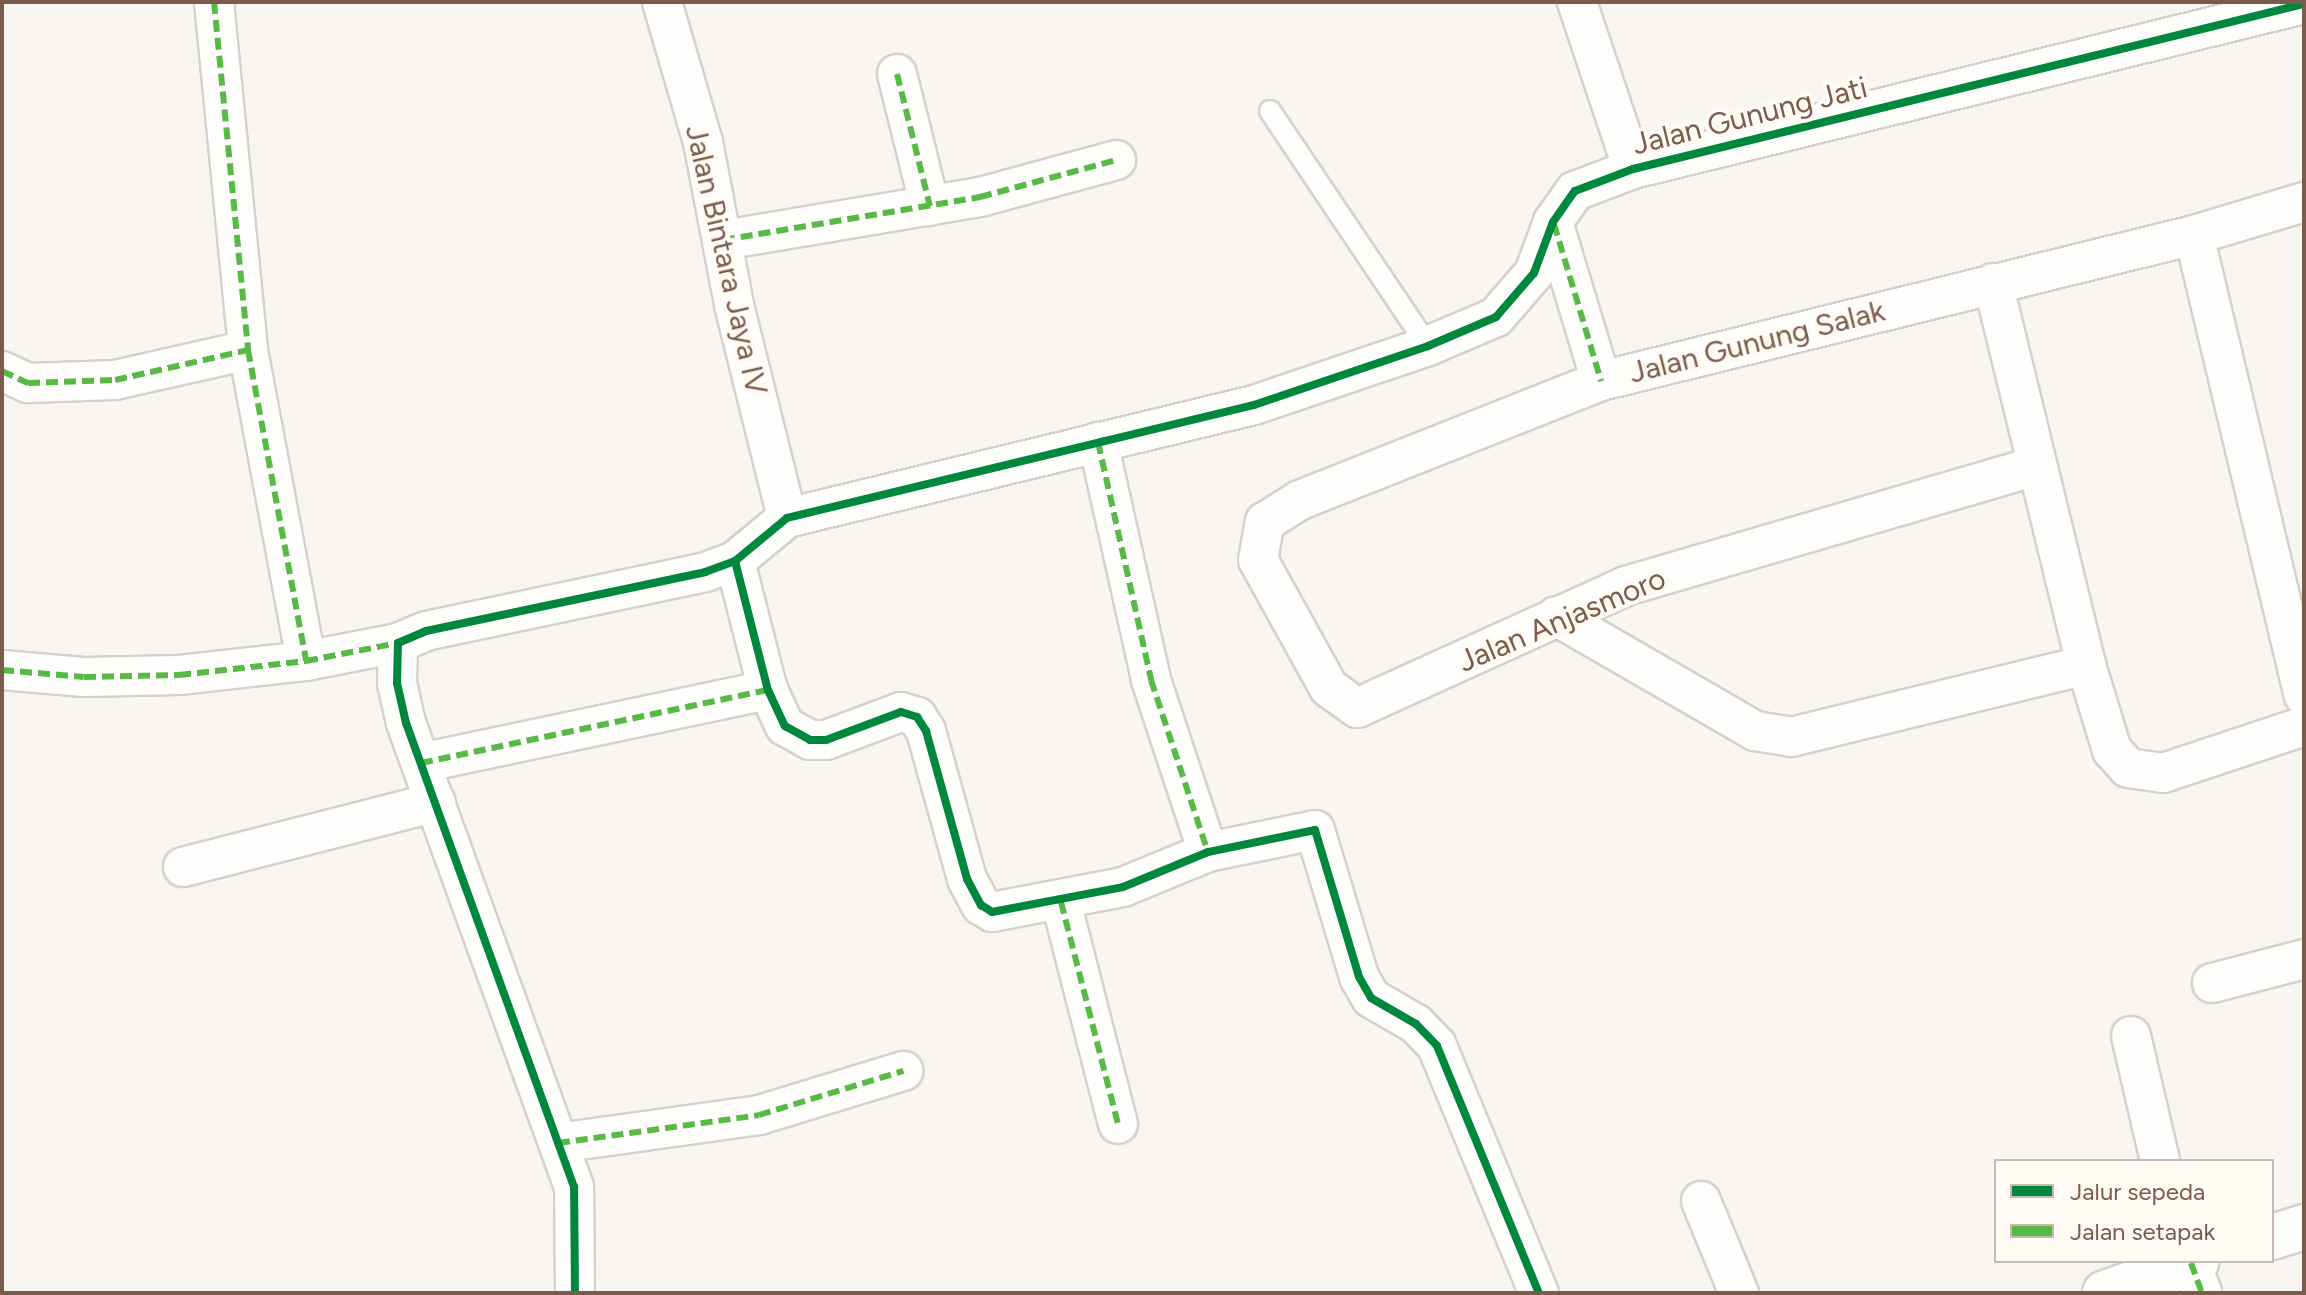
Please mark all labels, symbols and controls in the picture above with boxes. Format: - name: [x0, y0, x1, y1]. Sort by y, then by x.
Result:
- street label: Jalan Gunung Jati: [1629, 69, 1871, 163]
- street label: Jalan Bintara Jaya IV: [677, 122, 775, 398]
- street label: Jalan Gunung Salak: [1626, 293, 1888, 391]
- street label: Jalan Anjasmoro: [1453, 560, 1671, 680]
- legend: [1994, 1159, 2274, 1263]
- text: Jalur sepeda: [2070, 1177, 2205, 1206]
- text: Jalan setapak: [2070, 1217, 2215, 1246]

